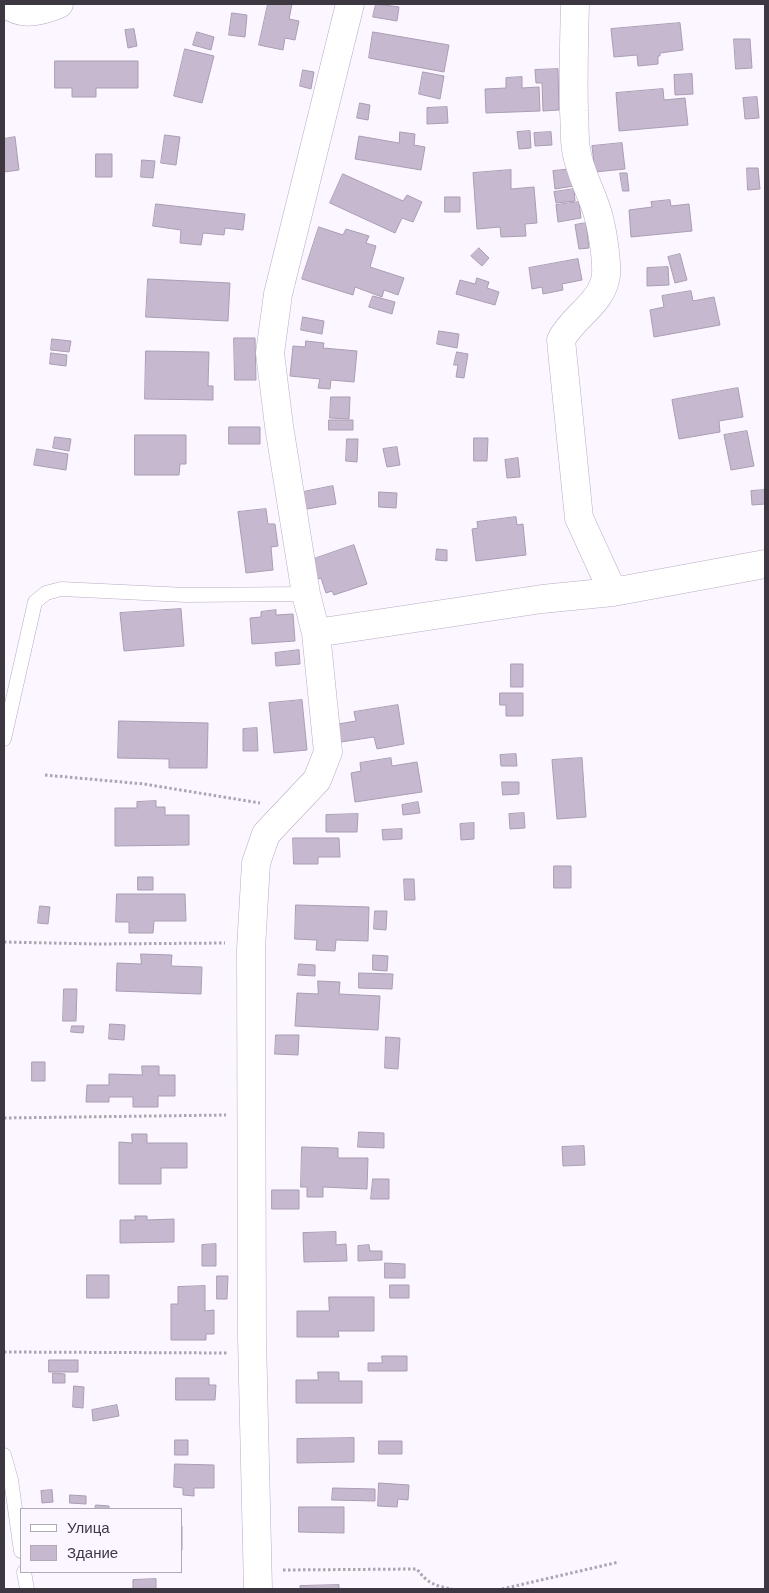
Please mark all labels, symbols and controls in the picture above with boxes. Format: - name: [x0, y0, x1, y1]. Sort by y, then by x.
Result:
- legend: [20, 1508, 182, 1573]
- text: Улица: [67, 1519, 110, 1536]
- text: Здание: [67, 1544, 118, 1561]

